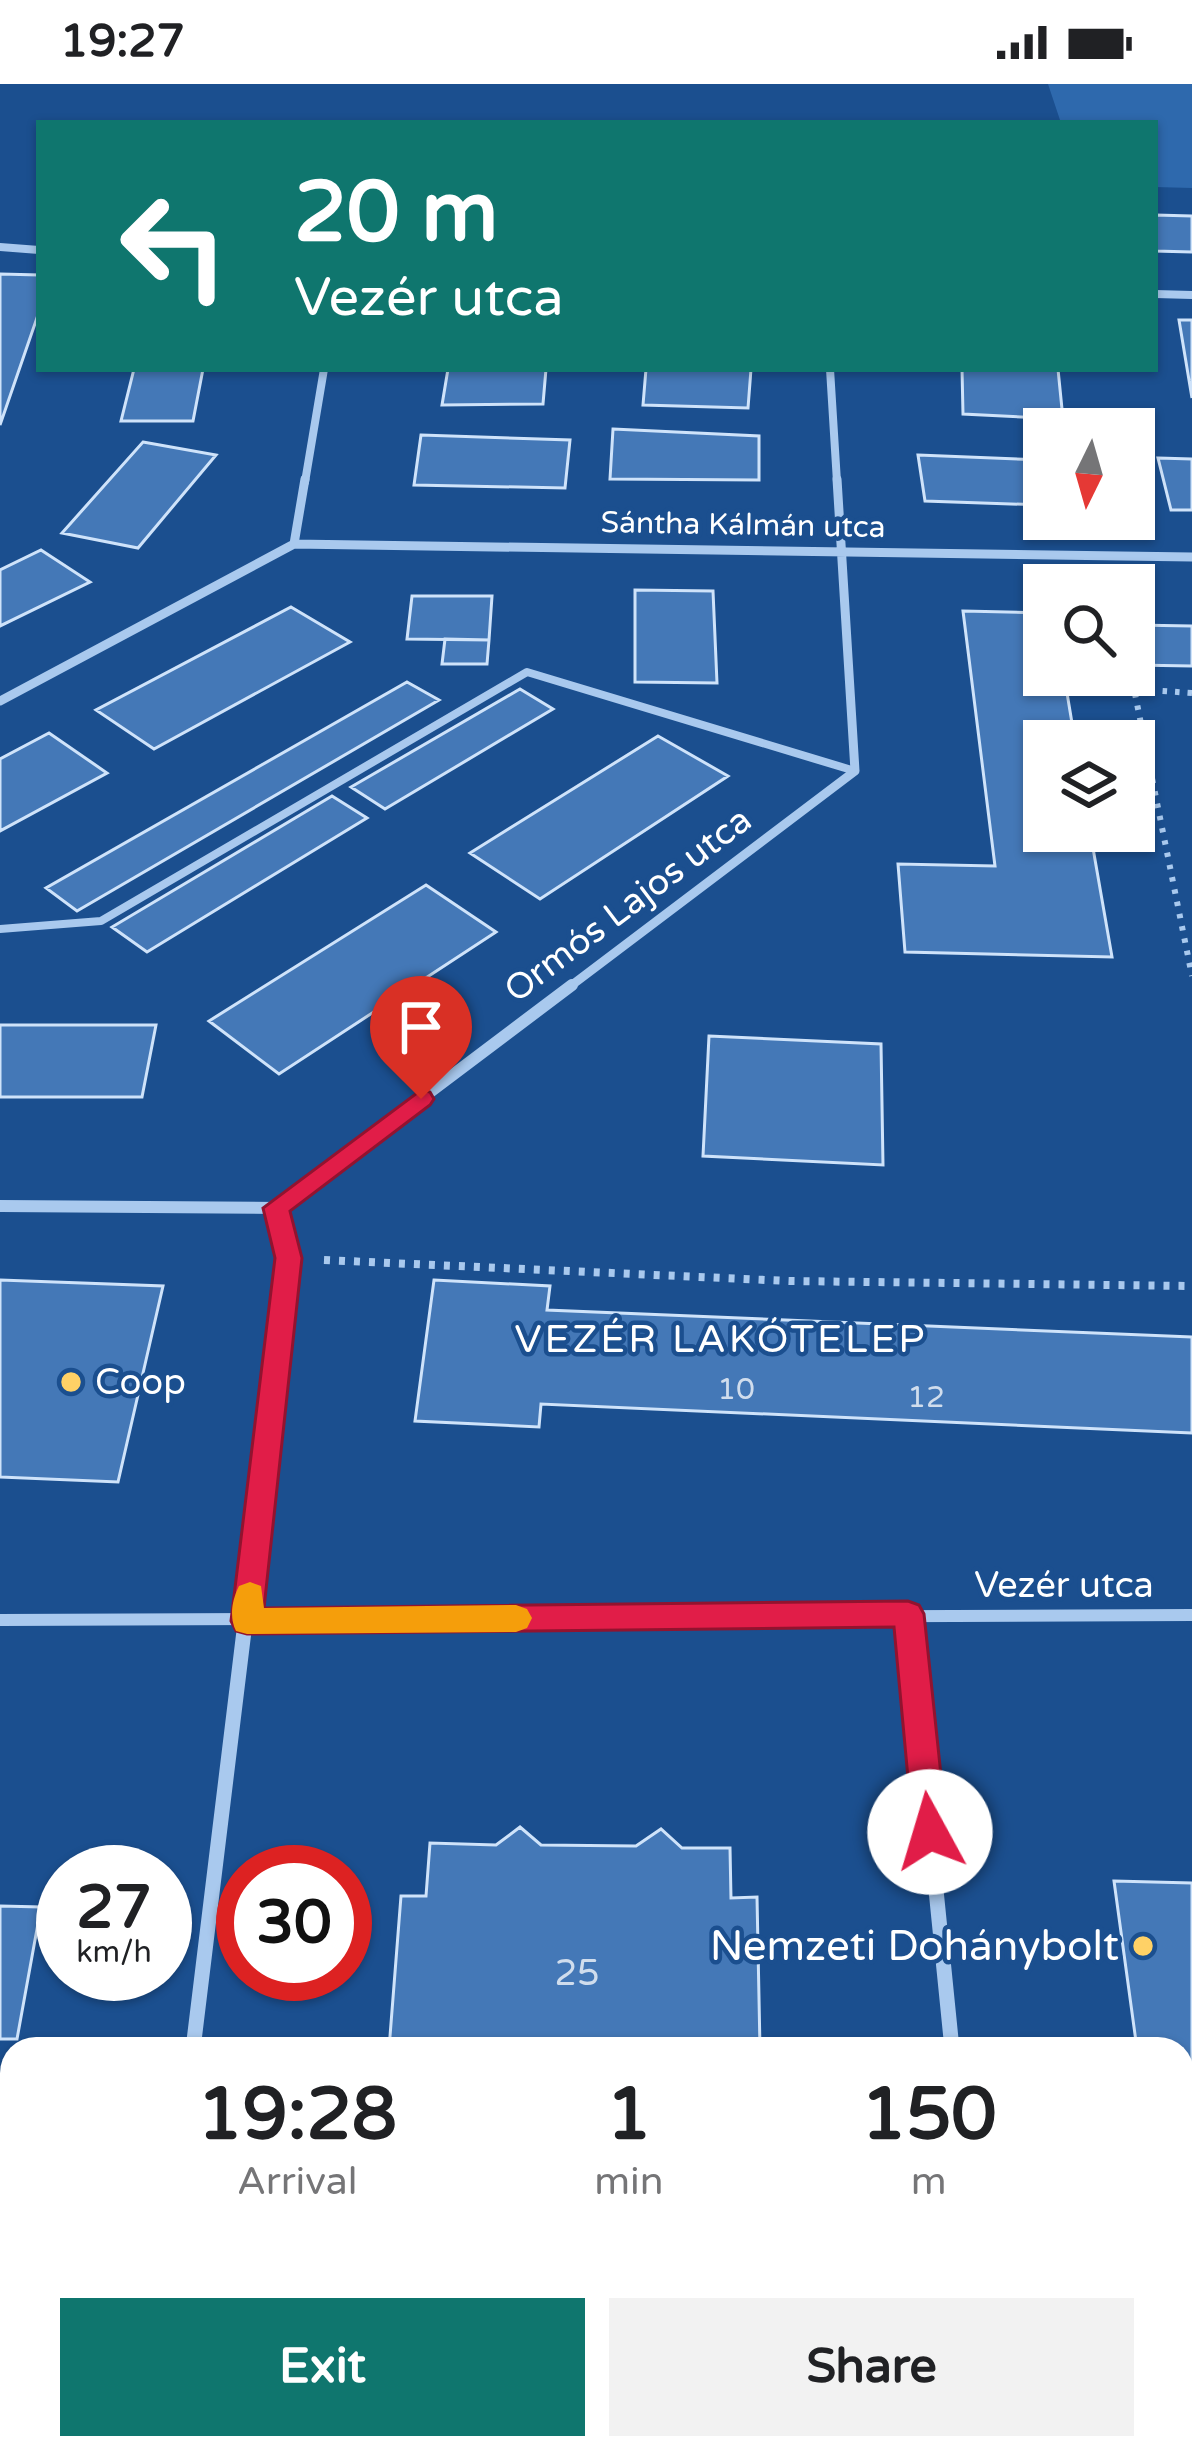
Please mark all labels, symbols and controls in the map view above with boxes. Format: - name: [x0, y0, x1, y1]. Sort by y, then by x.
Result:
- text: 19:27: [60, 15, 185, 69]
- text: 20 m: [294, 163, 498, 264]
- icon: left: [96, 168, 252, 324]
- text: Vezér utca: [294, 265, 564, 330]
- north arrow: [1023, 408, 1155, 540]
- map controls: [1023, 408, 1155, 852]
- street label: Sántha Kálmán utca: [600, 504, 886, 546]
- button: search: [1023, 564, 1155, 696]
- button: layers: [1023, 720, 1155, 852]
- street label: Ormós Lajos utca: [496, 798, 760, 1012]
- pin: [370, 976, 472, 1099]
- icon: arrive: [388, 994, 454, 1060]
- district label: VEZÉR LAKÓTELEP: [514, 1316, 928, 1363]
- place label: Coop: [95, 1361, 186, 1404]
- marker: Coop: [58, 1369, 84, 1395]
- house number: 10: [717, 1371, 755, 1408]
- house number: 12: [907, 1379, 945, 1416]
- street label: Vezér utca: [974, 1564, 1154, 1607]
- position arrow: [867, 1769, 993, 1895]
- speed limit sign: 30: [216, 1845, 372, 2001]
- text: 27: [76, 1872, 152, 1944]
- place label: Nemzeti Dohánybolt: [710, 1921, 1119, 1972]
- marker: Nemzeti Dohánybolt: [1130, 1933, 1156, 1959]
- text: km/h: [76, 1934, 152, 1971]
- house number: 25: [554, 1952, 600, 1995]
- text: 19:28: [197, 2072, 397, 2159]
- text: 1: [606, 2072, 652, 2159]
- text: 150: [861, 2072, 997, 2159]
- text: Arrival: [237, 2158, 357, 2205]
- text: min: [594, 2158, 664, 2205]
- text: m: [911, 2158, 947, 2205]
- button: Exit: [60, 2298, 585, 2436]
- button: Share: [609, 2298, 1134, 2436]

